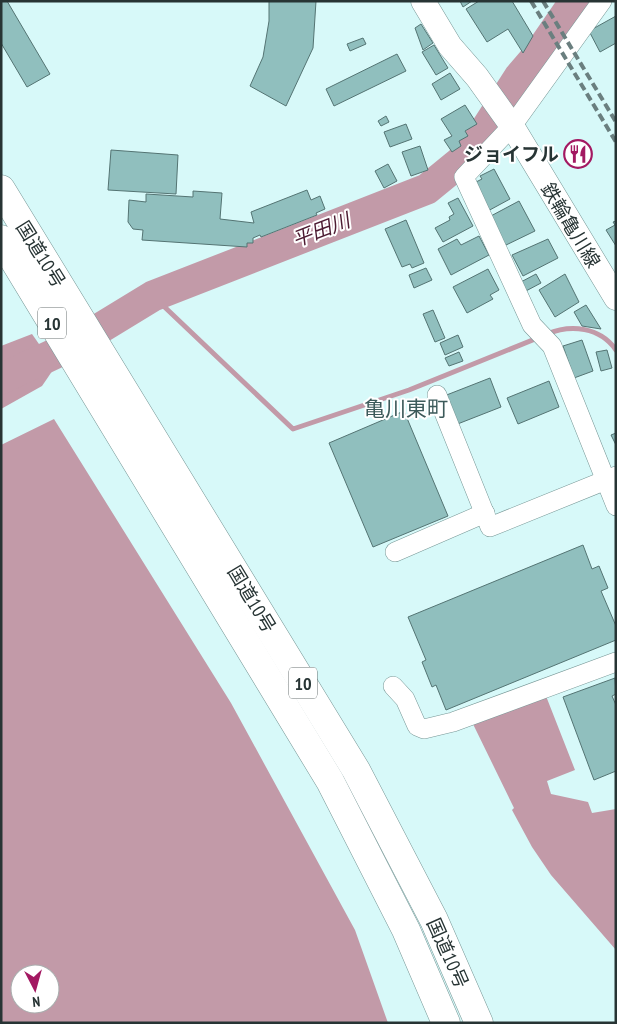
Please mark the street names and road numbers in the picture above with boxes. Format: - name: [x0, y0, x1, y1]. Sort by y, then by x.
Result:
- street label: 鉄輪亀川線: [536, 178, 606, 272]
- street label: 国道10号: [11, 216, 71, 292]
- road number: 10: [38, 307, 66, 338]
- street label: 国道10号: [223, 561, 281, 637]
- road number: 10: [289, 668, 317, 698]
- street label: 国道10号: [422, 914, 474, 992]

